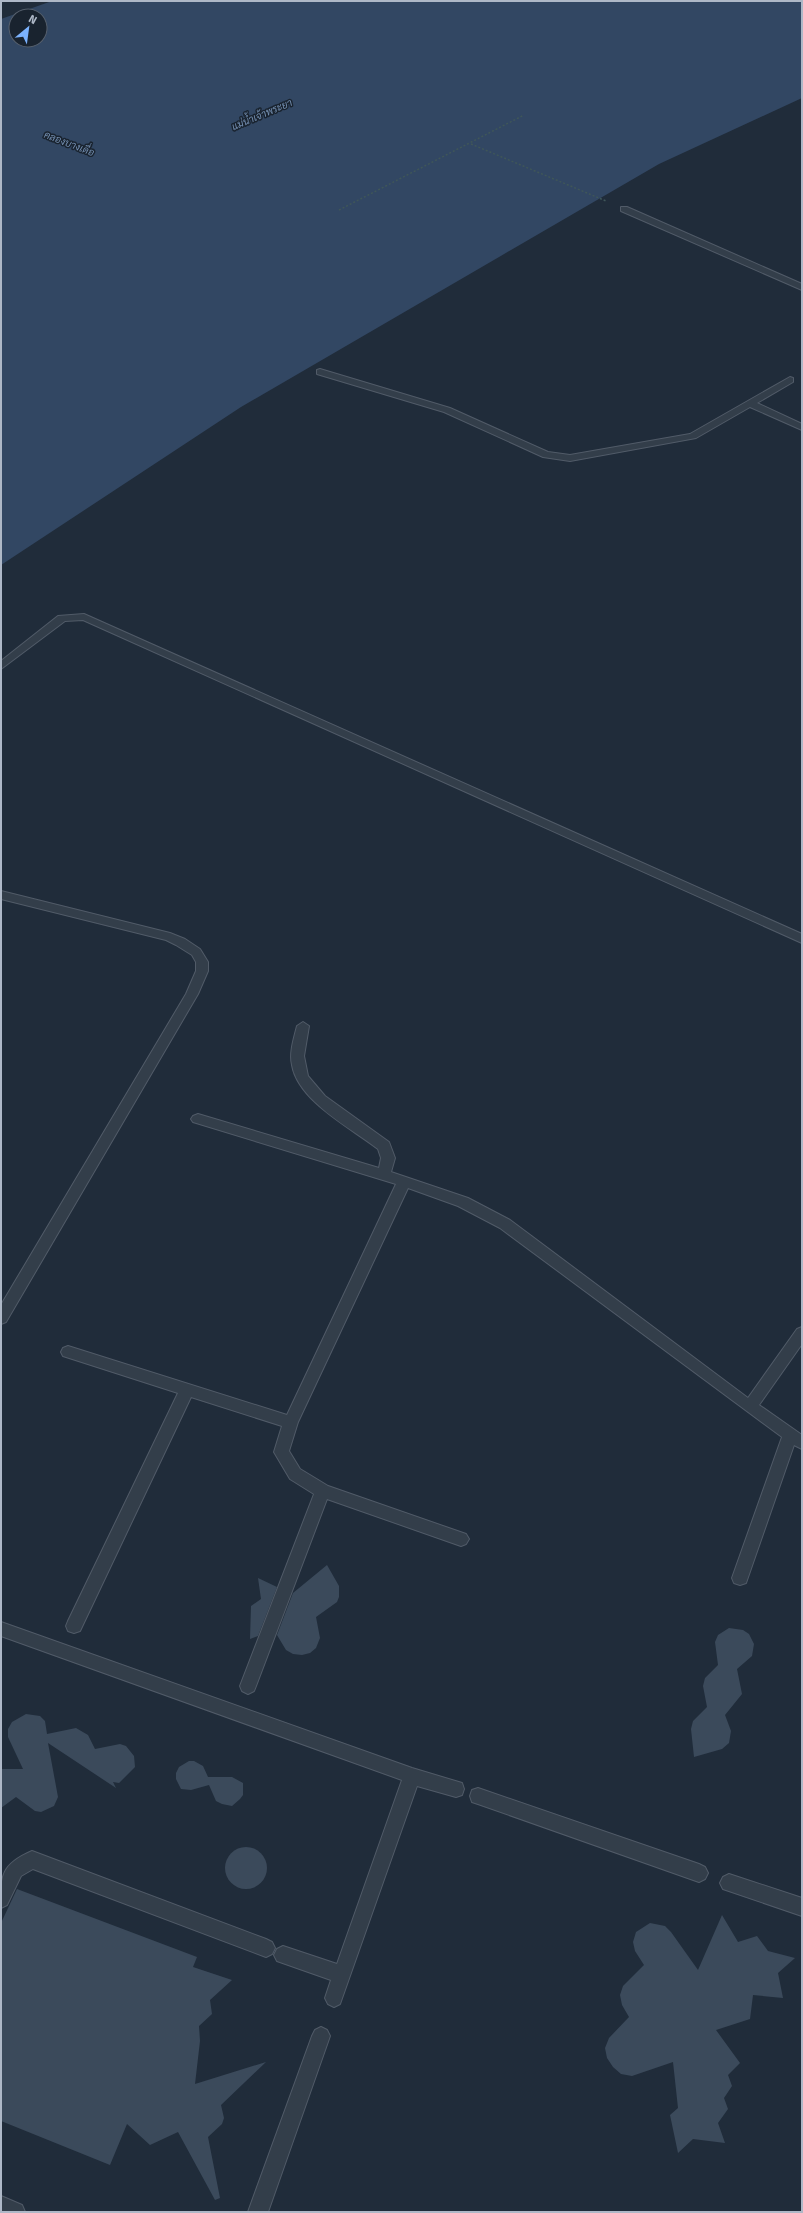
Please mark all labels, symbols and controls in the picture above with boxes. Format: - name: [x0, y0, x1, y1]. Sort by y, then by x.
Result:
- north arrow: [8, 8, 48, 48]
- text: N: [26, 12, 39, 27]
- water label: แม่น้ำเจ้าพระยา: [228, 93, 294, 133]
- water label: คลองบางเดื่อ: [42, 126, 97, 159]

